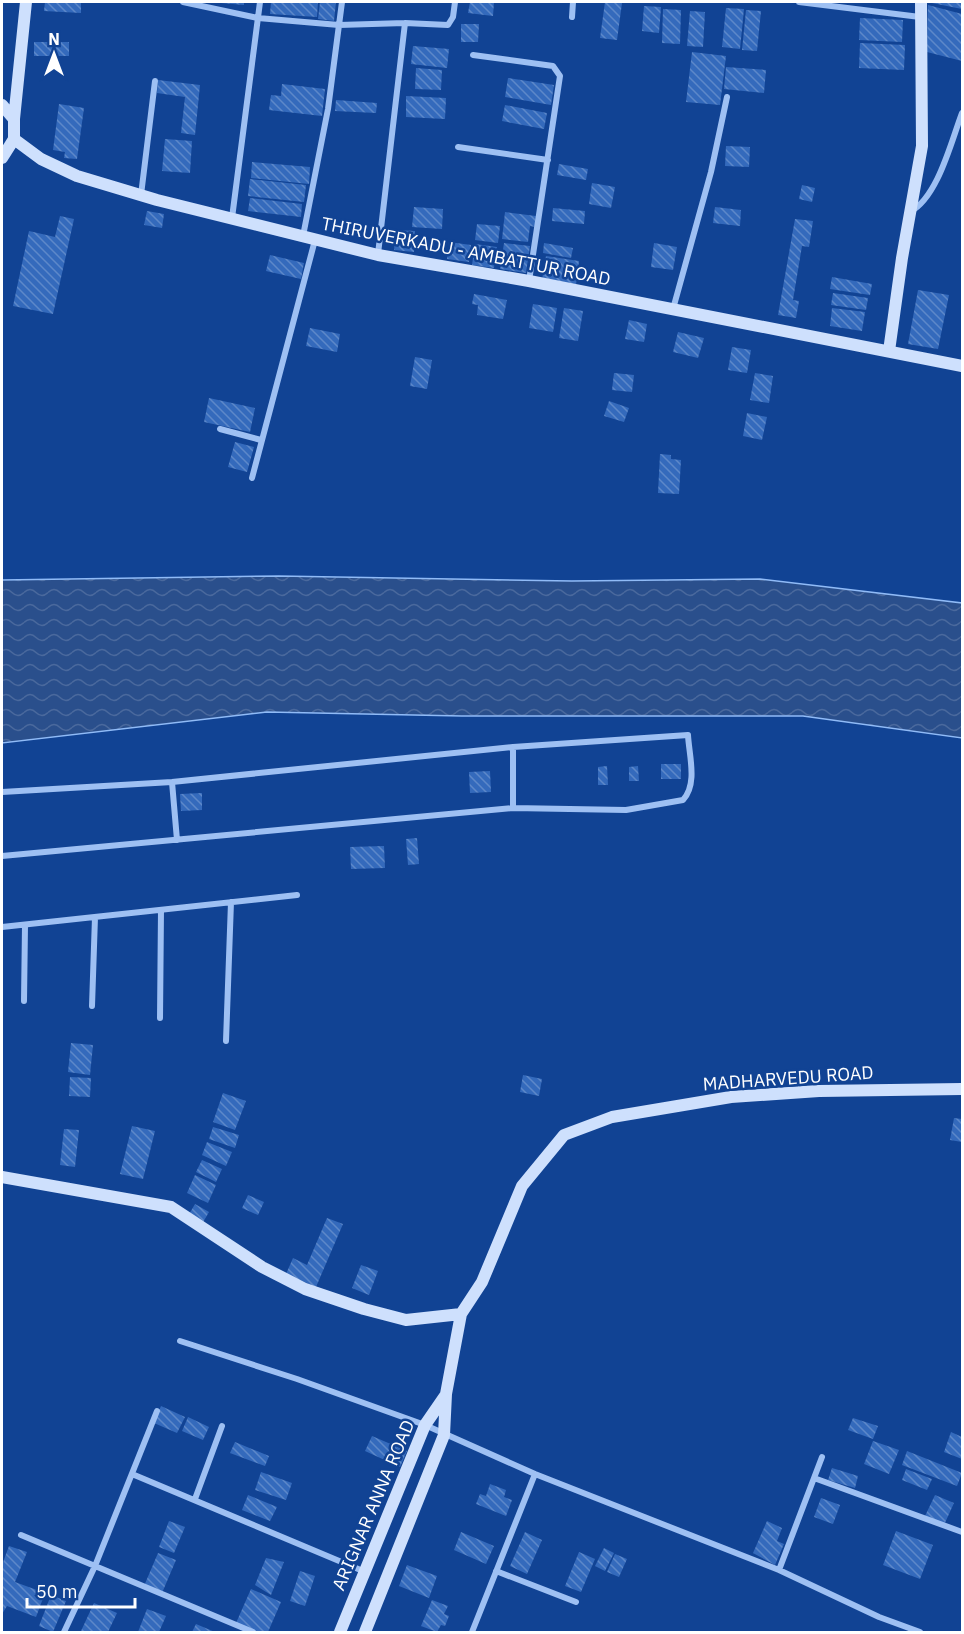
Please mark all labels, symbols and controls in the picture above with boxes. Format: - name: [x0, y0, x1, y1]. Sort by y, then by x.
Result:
- north arrow: [24, 24, 84, 84]
- text: N: [48, 29, 60, 49]
- street label: THIRUVERKADU - AMBATTUR ROAD: [319, 212, 613, 290]
- street label: MADHARVEDU ROAD: [702, 1061, 874, 1095]
- street label: ARIGNAR ANNA ROAD: [327, 1416, 419, 1594]
- scale bar: [27, 1571, 135, 1609]
- text: 50 m: [36, 1580, 78, 1603]

